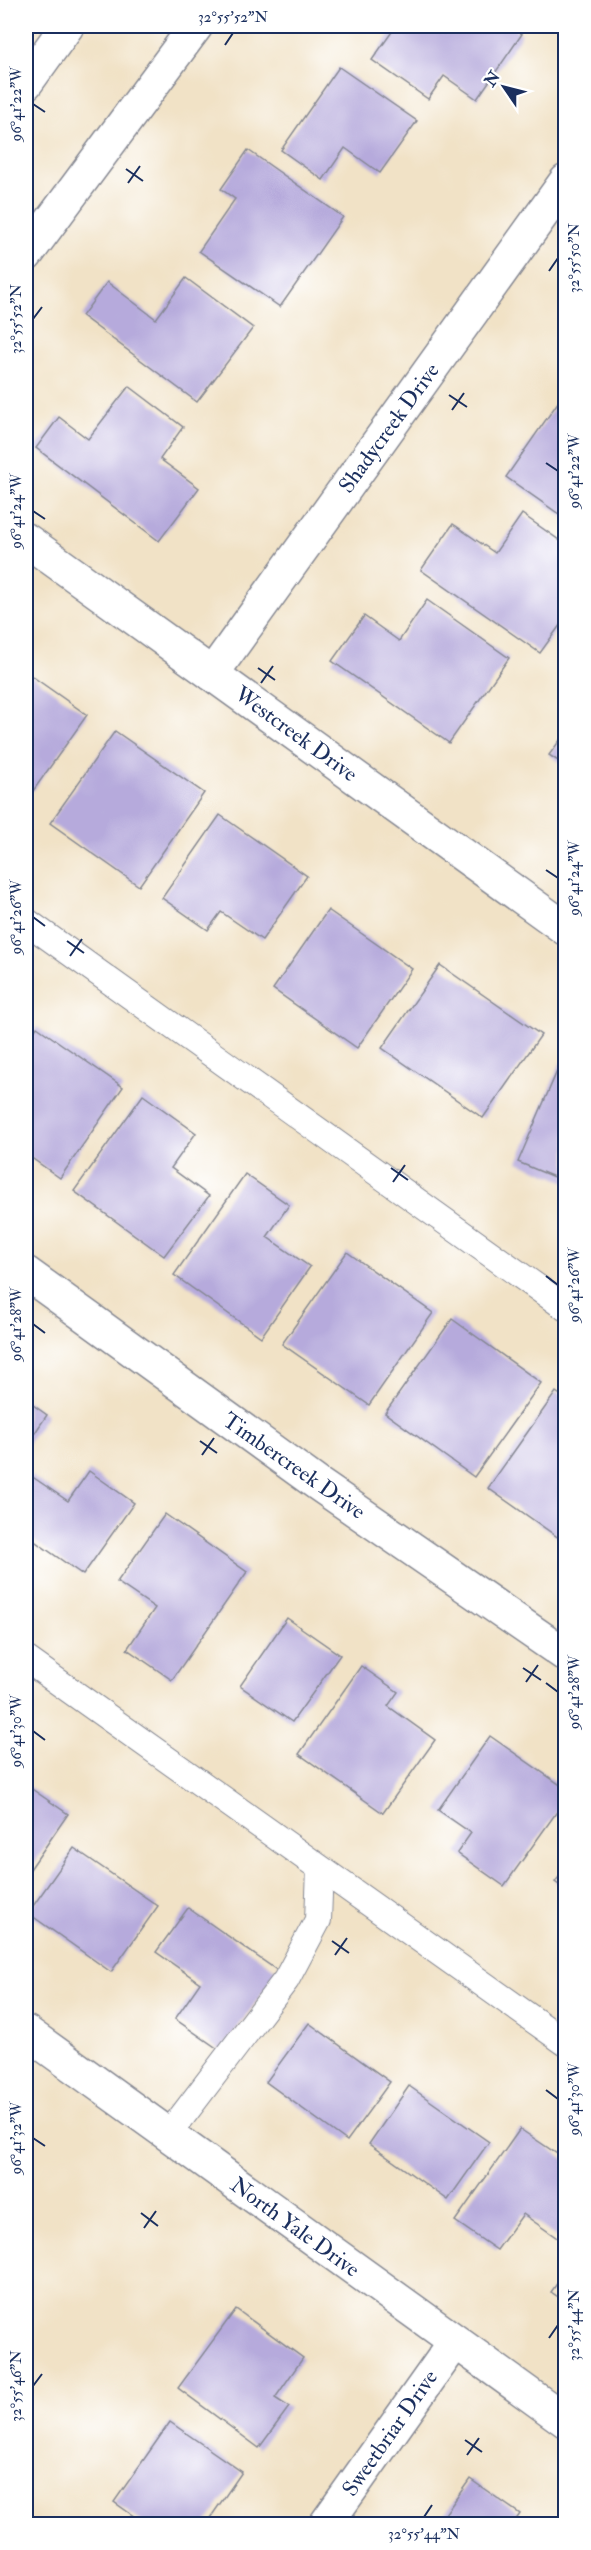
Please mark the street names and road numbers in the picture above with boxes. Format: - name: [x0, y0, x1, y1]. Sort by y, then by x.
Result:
- street label: Shadycreek Drive: [332, 357, 446, 499]
- street label: Westcreek Drive: [228, 679, 363, 788]
- street label: Timbercreek Drive: [217, 1406, 371, 1526]
- street label: North Yale Drive: [225, 2171, 365, 2283]
- street label: Sweetbriar Drive: [336, 2364, 444, 2502]

